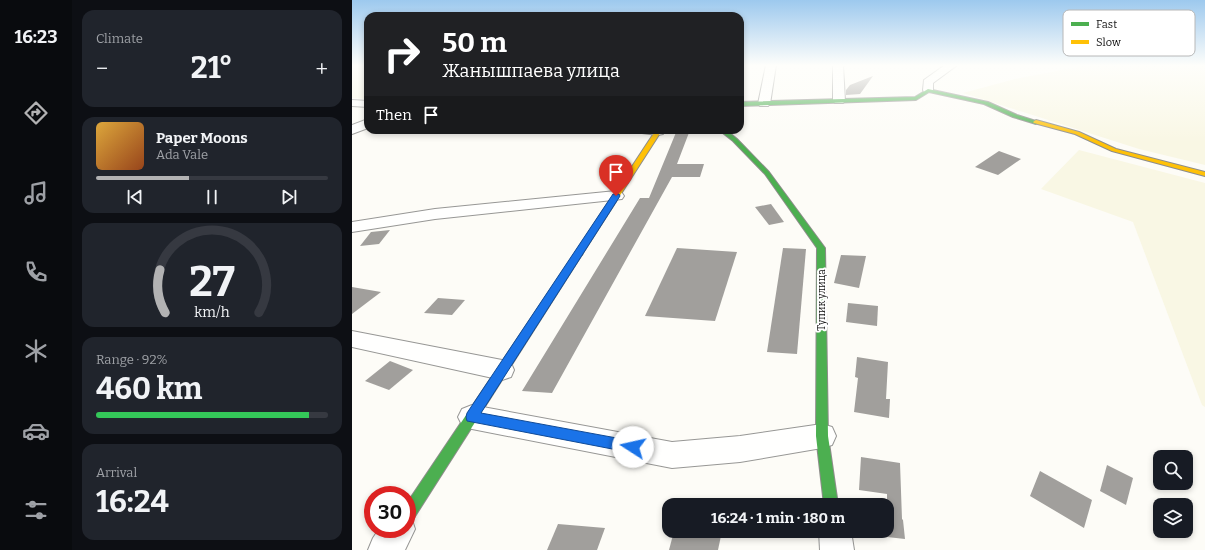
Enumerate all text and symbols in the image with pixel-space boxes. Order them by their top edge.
legend [1063,10,1195,56]
text: Fast [1096,18,1117,31]
text: 16:23 [14,26,58,48]
text: 50 m [442,26,507,59]
icon: right [376,28,428,80]
text: Climate [96,31,143,46]
text: Slow [1096,36,1121,49]
text: 21° [191,50,233,86]
text: − [96,55,108,82]
text: + [315,55,328,82]
text: Жанышпаева улица [442,60,620,82]
icon: directions [22,99,50,127]
icon: arrive [420,104,442,126]
text: Then [376,106,412,124]
text: Paper Moons [156,129,248,147]
text: Ada Vale [156,147,208,162]
pin [599,155,633,196]
icon: arrive [605,161,627,183]
icon: music [22,179,50,207]
icon: previous [124,186,146,208]
icon: pause [201,186,223,208]
icon: next [278,186,300,208]
text: 27 [189,257,235,307]
icon: phone [22,258,50,286]
street label: Тупик улица [816,269,828,331]
text: km/h [194,304,230,321]
icon: climate [22,337,50,365]
text: Range · 92% [96,352,168,367]
text: 460 km [96,371,203,407]
icon: car [22,417,50,445]
position arrow [612,426,654,468]
map controls [1153,450,1193,538]
button: search [1153,450,1193,490]
text: Arrival [96,465,137,480]
text: 16:24 [96,484,169,520]
speed limit sign: 30 [364,486,416,538]
icon: filters [22,496,50,524]
button: layers [1153,498,1193,538]
text: 16:24 · 1 min · 180 m [711,509,845,527]

